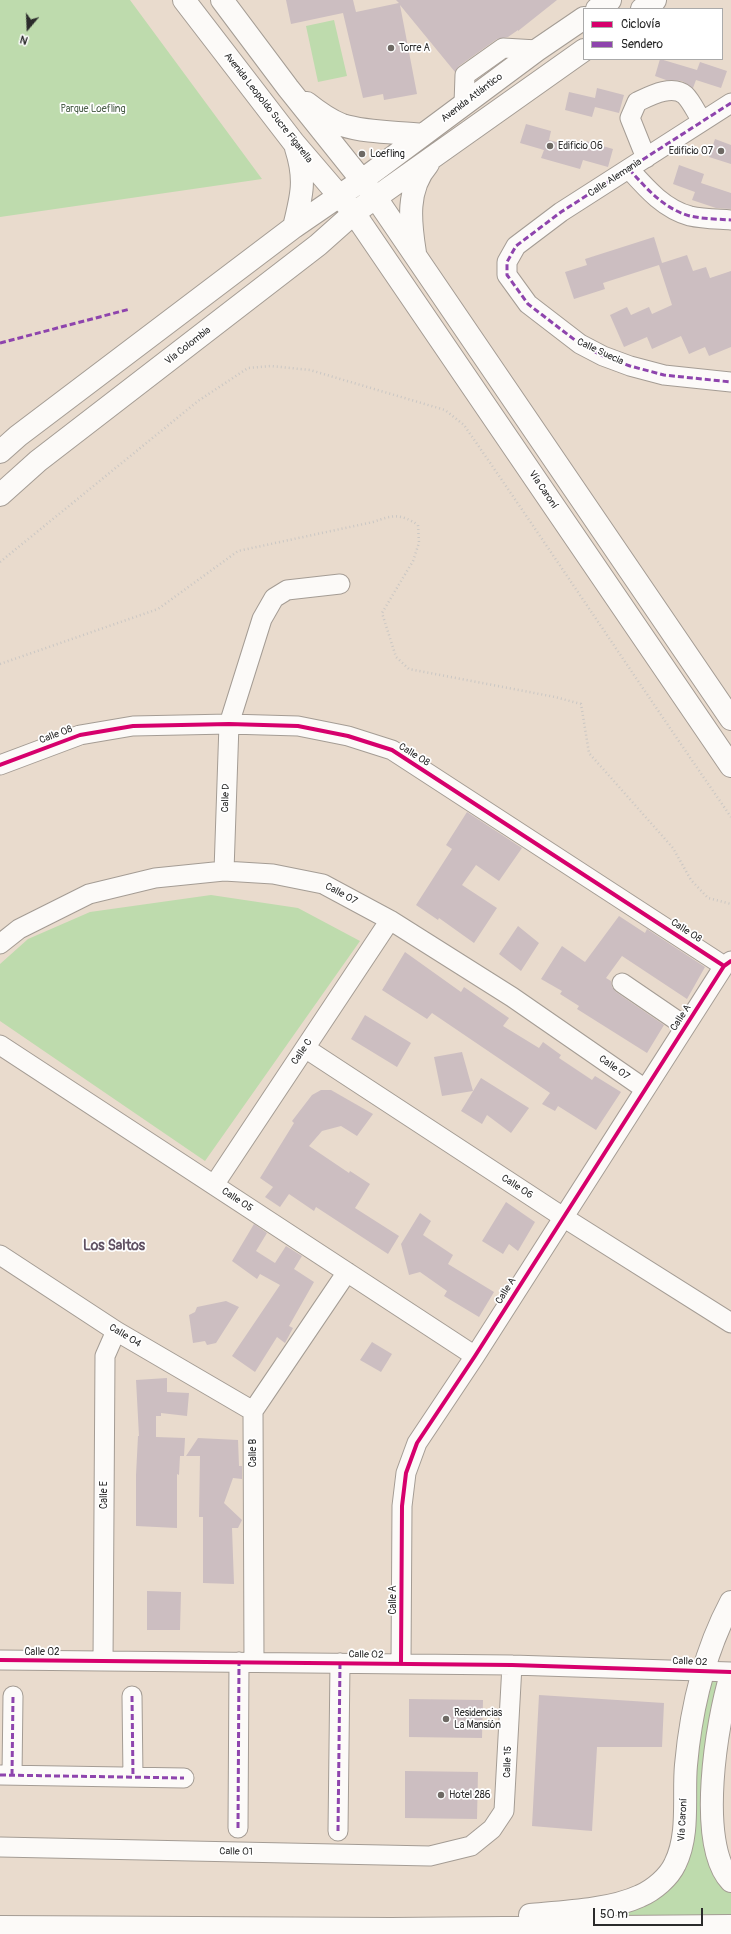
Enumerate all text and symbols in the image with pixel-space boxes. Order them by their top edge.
north arrow [8,8,48,48]
legend [583,8,723,60]
text: Ciclovía [621,17,660,32]
text: N [18,32,30,47]
text: Sendero [621,37,663,52]
place label: Torre A [399,42,430,54]
marker: Torre A [386,43,396,53]
street label: Avenida Leopoldo Sucre Figarella [221,50,315,166]
street label: Avenida Atlántico [439,71,505,125]
park label: Parque Loefling [61,103,125,115]
place label: Edificio 06 [558,140,603,152]
marker: Edificio 06 [545,141,555,151]
place label: Edificio 07 [669,145,713,157]
marker: Edificio 07 [716,146,726,156]
place label: Loefling [370,148,405,160]
marker: Loefling [357,149,367,159]
street label: Calle Alemania [586,156,644,200]
street label: Vía Colombia [163,324,213,368]
street label: Calle Suecia [575,336,625,368]
street label: Vía Caroní [526,469,560,511]
street label: Calle 08 [38,723,74,747]
street label: Calle 08 [396,741,432,769]
street label: Calle D [219,783,233,813]
street label: Calle 07 [323,881,359,907]
street label: Calle 08 [668,917,704,945]
street label: Calle A [668,1003,694,1033]
street label: Calle C [289,1037,315,1067]
street label: Calle 07 [596,1053,632,1083]
street label: Calle 06 [499,1172,535,1202]
street label: Calle 05 [219,1185,255,1215]
district label: Los Saltos [83,1238,145,1254]
street label: Calle A [493,1275,519,1307]
street label: Calle 04 [107,1322,143,1350]
street label: Calle B [247,1439,259,1467]
street label: Calle E [98,1481,110,1509]
street label: Calle A [387,1585,399,1615]
street label: Calle 02 [24,1646,60,1658]
street label: Calle 02 [348,1649,384,1661]
street label: Calle 02 [672,1655,708,1669]
place label: Residencias La Mansión [454,1707,502,1730]
marker: Residencias La Mansión [441,1714,451,1724]
street label: Calle 15 [501,1746,515,1778]
place label: Hotel 286 [449,1789,491,1801]
marker: Hotel 286 [436,1790,446,1800]
street label: Vía Caroní [676,1798,690,1842]
street label: Calle 01 [219,1846,253,1858]
scale bar [595,1900,705,1926]
text: 50 m [600,1907,628,1922]

